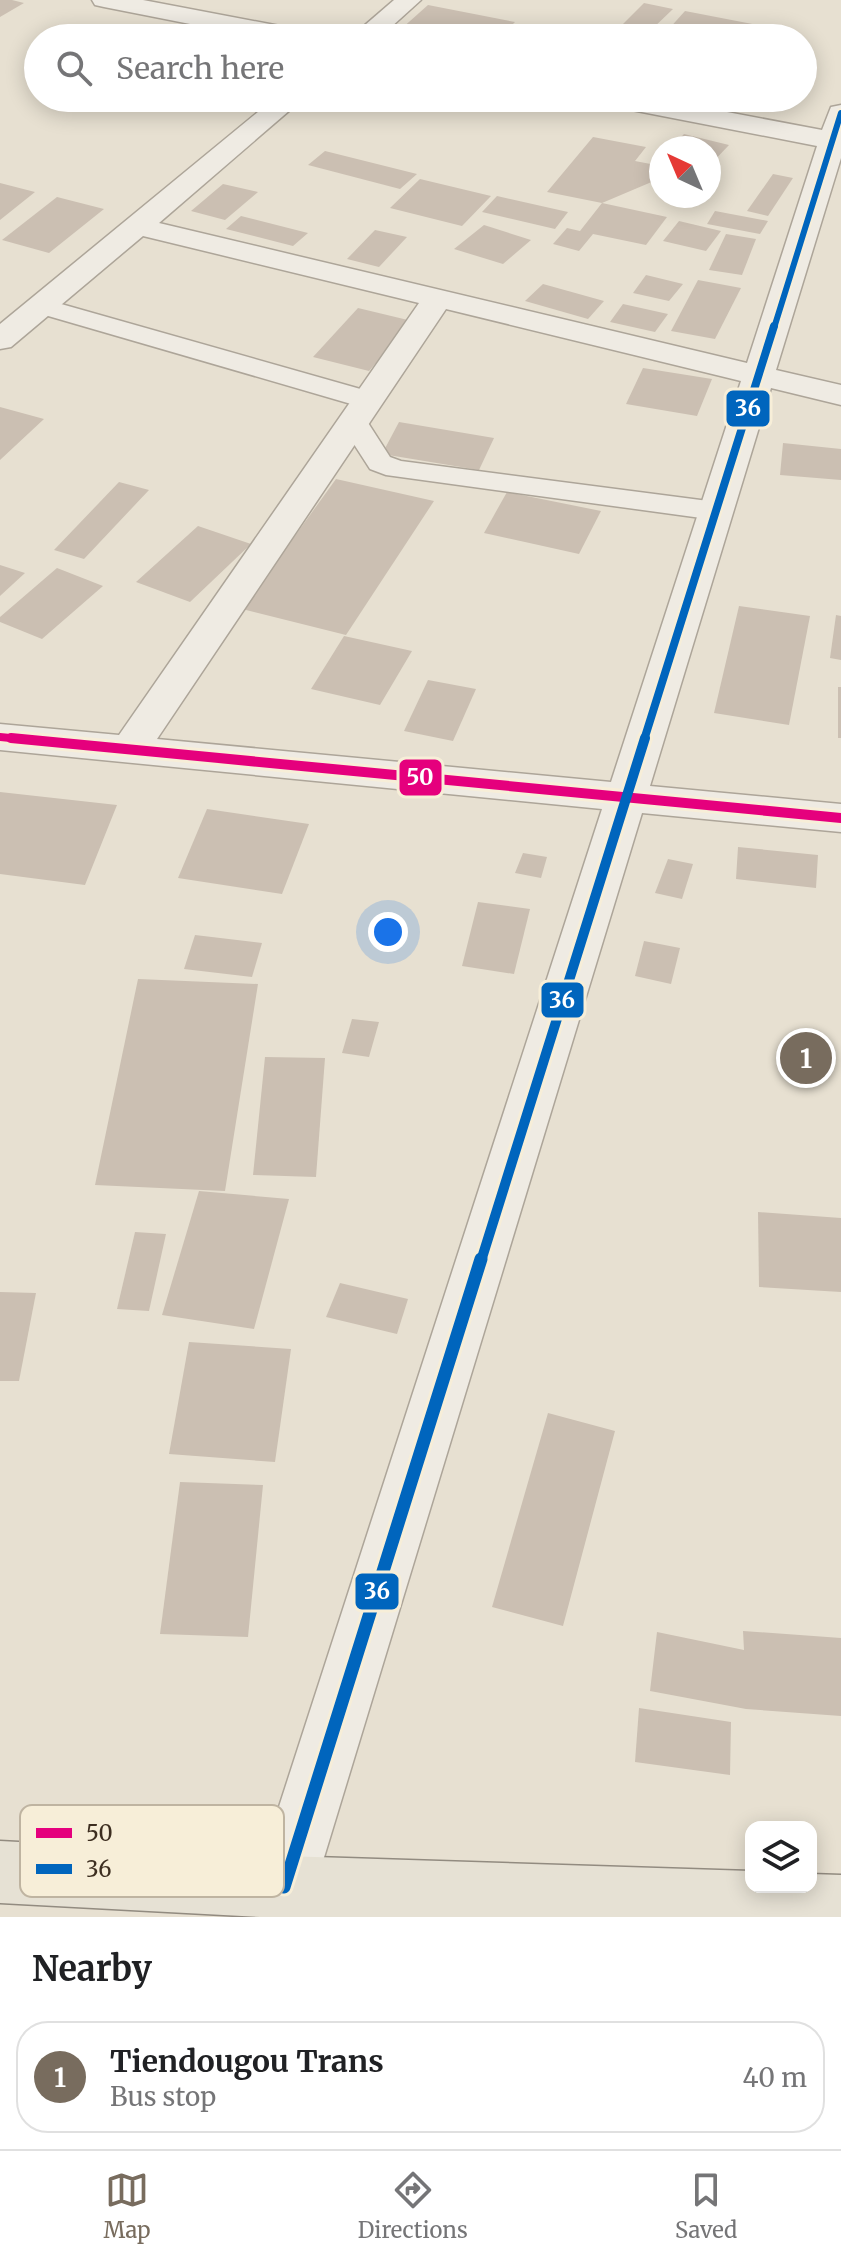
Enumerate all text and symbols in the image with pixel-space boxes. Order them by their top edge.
search box [24,24,817,112]
icon: search [52,46,96,90]
text: Search here [116,49,284,87]
north arrow [649,136,721,208]
line badge: 36 [725,389,771,428]
text: 36 [735,394,761,422]
line badge: 50 [398,758,443,797]
text: 50 [406,763,434,791]
your location [368,912,408,952]
line badge: 36 [540,981,585,1019]
text: 36 [549,986,575,1014]
pin: 1 [780,1028,832,1088]
line badge: 36 [354,1572,400,1611]
text: 36 [364,1577,390,1605]
legend [20,1805,284,1897]
text: 50 [86,1819,113,1847]
map controls [745,1821,817,1893]
button: layers [745,1821,817,1893]
text: 36 [86,1855,112,1883]
text: Nearby [32,1948,152,1990]
text: Tiendougou Trans [110,2042,384,2080]
text: 1 [54,2061,66,2094]
text: 40 m [743,2061,807,2094]
text: Bus stop [110,2080,216,2113]
tab: Map [104,2168,151,2244]
tab: Directions [358,2168,468,2244]
tab: Saved [675,2168,737,2244]

